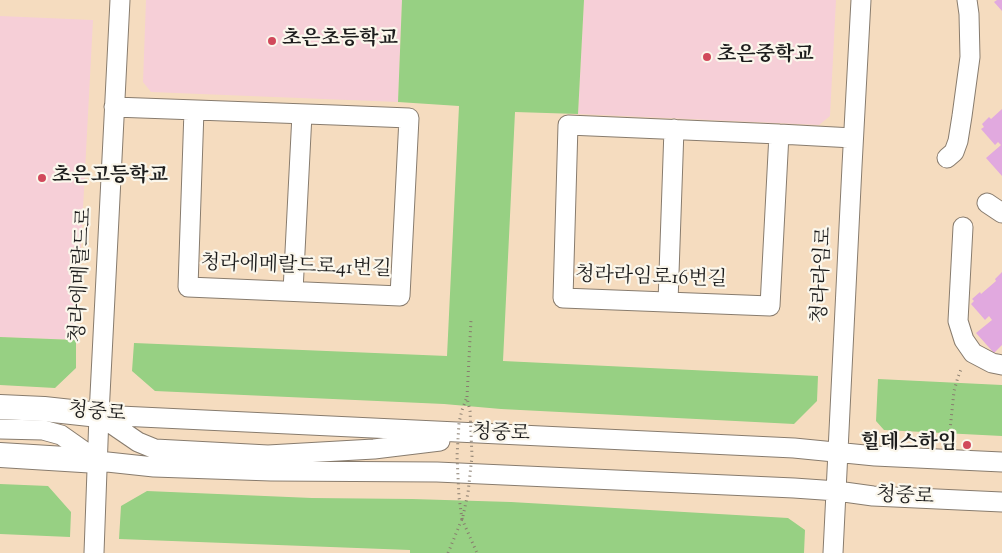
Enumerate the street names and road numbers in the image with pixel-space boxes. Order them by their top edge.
street label: 청라에메랄드로 [67,207,99,343]
street label: 청라라임로 [809,226,839,324]
street label: 청라에메랄드로41번길 [200,253,392,283]
street label: 청라라임로16번길 [575,264,727,294]
street label: 청중로 [67,400,127,428]
street label: 청중로 [472,422,530,448]
street label: 청중로 [875,484,935,512]

